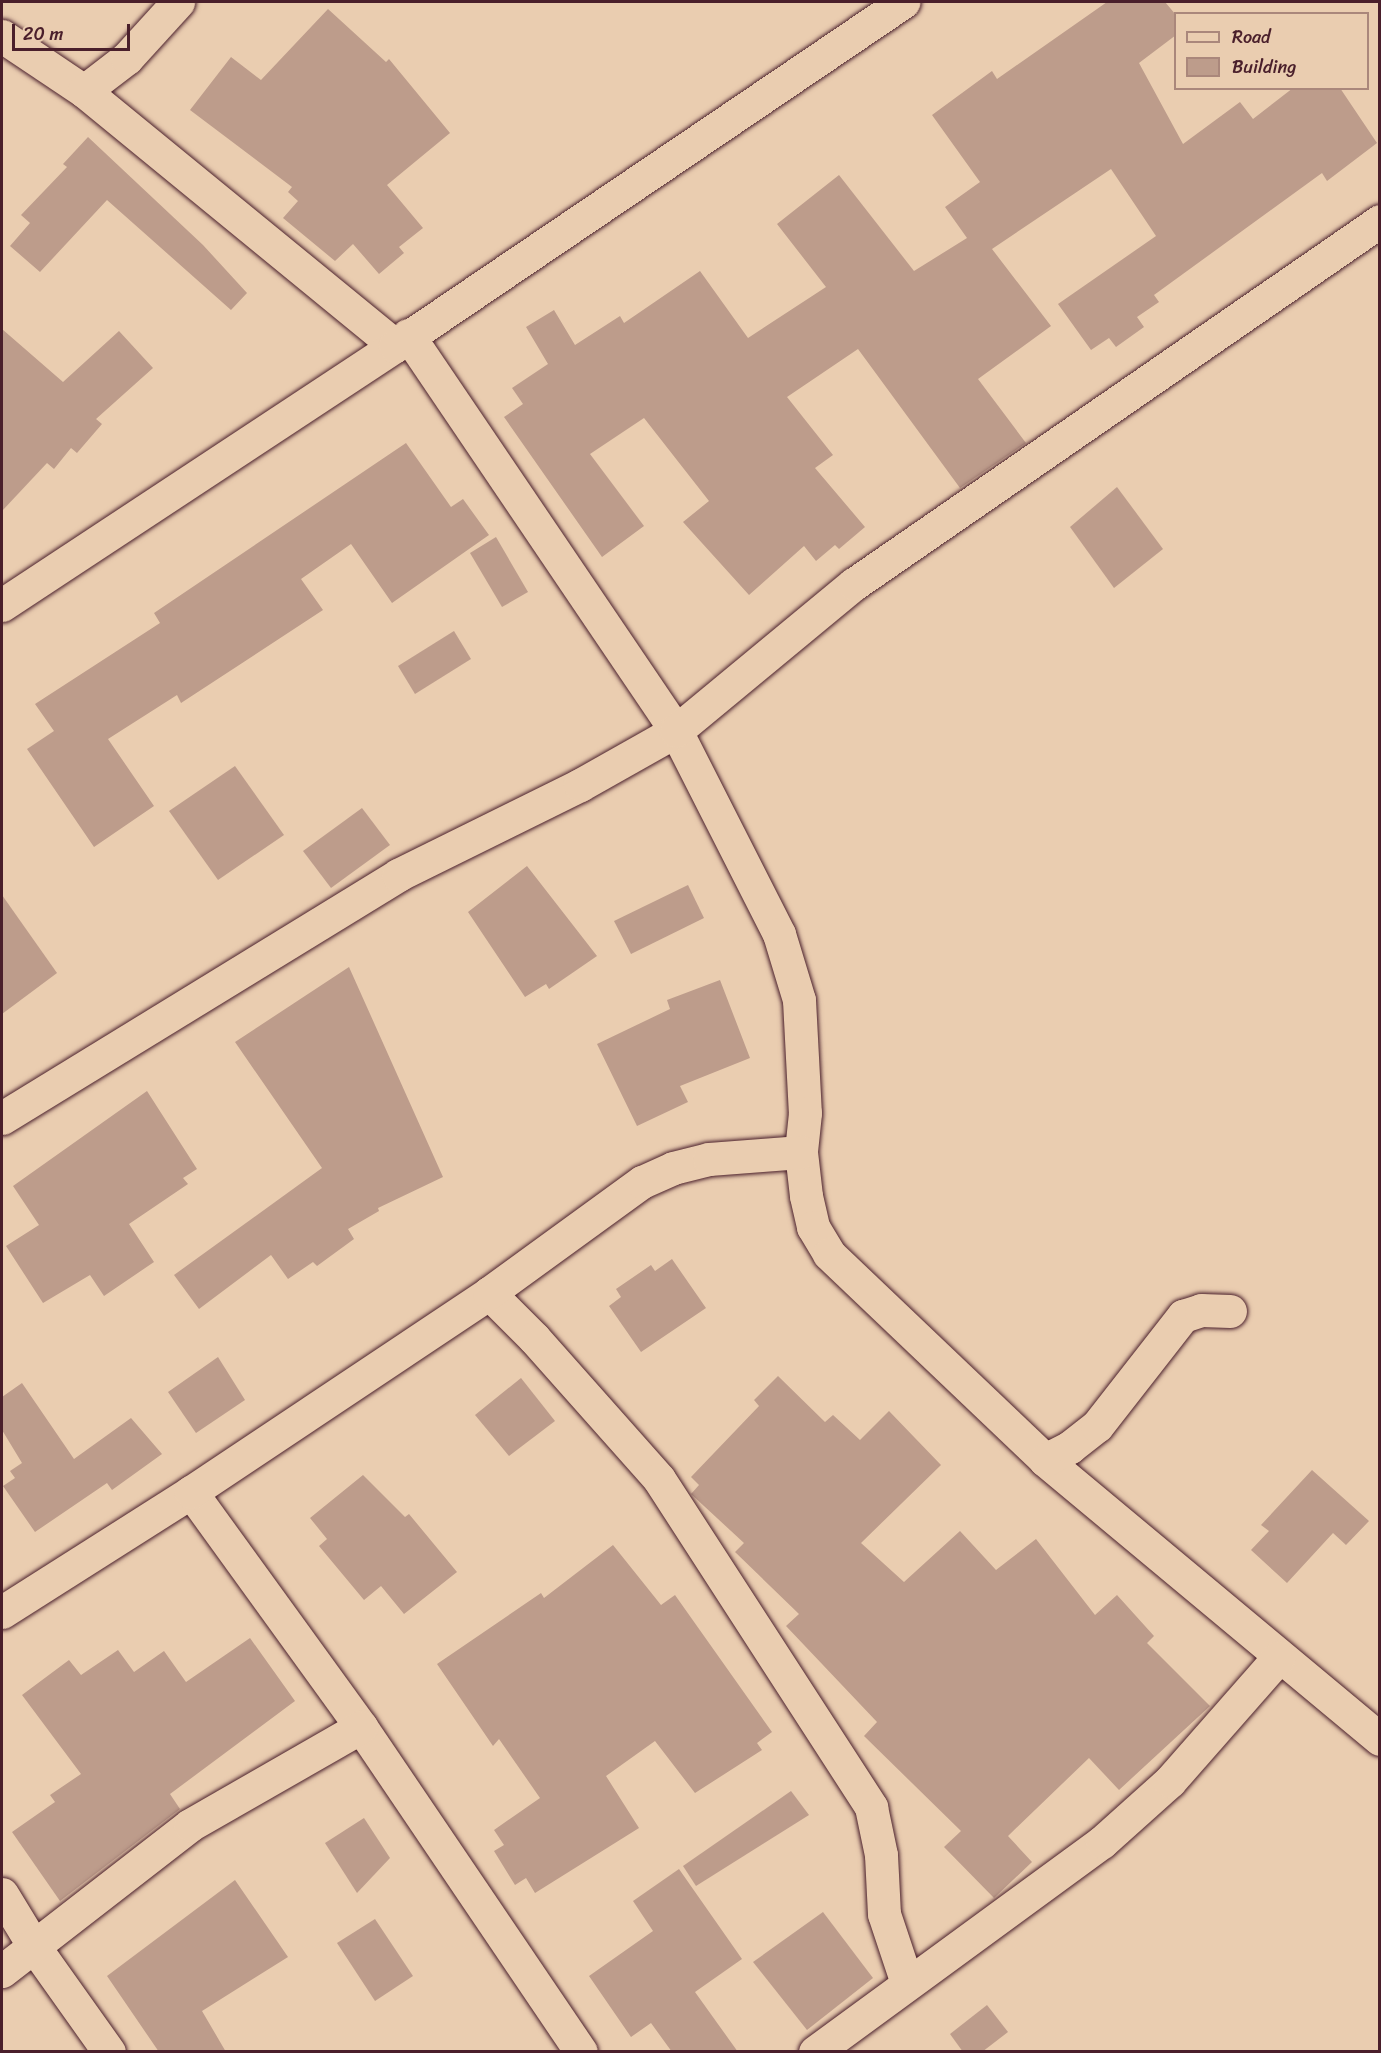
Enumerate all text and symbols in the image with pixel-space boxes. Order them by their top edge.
scale bar [15,12,134,50]
legend [1174,12,1369,90]
text: 20 m [23,18,63,50]
text: Road [1232,21,1271,53]
text: Building [1232,51,1296,83]

